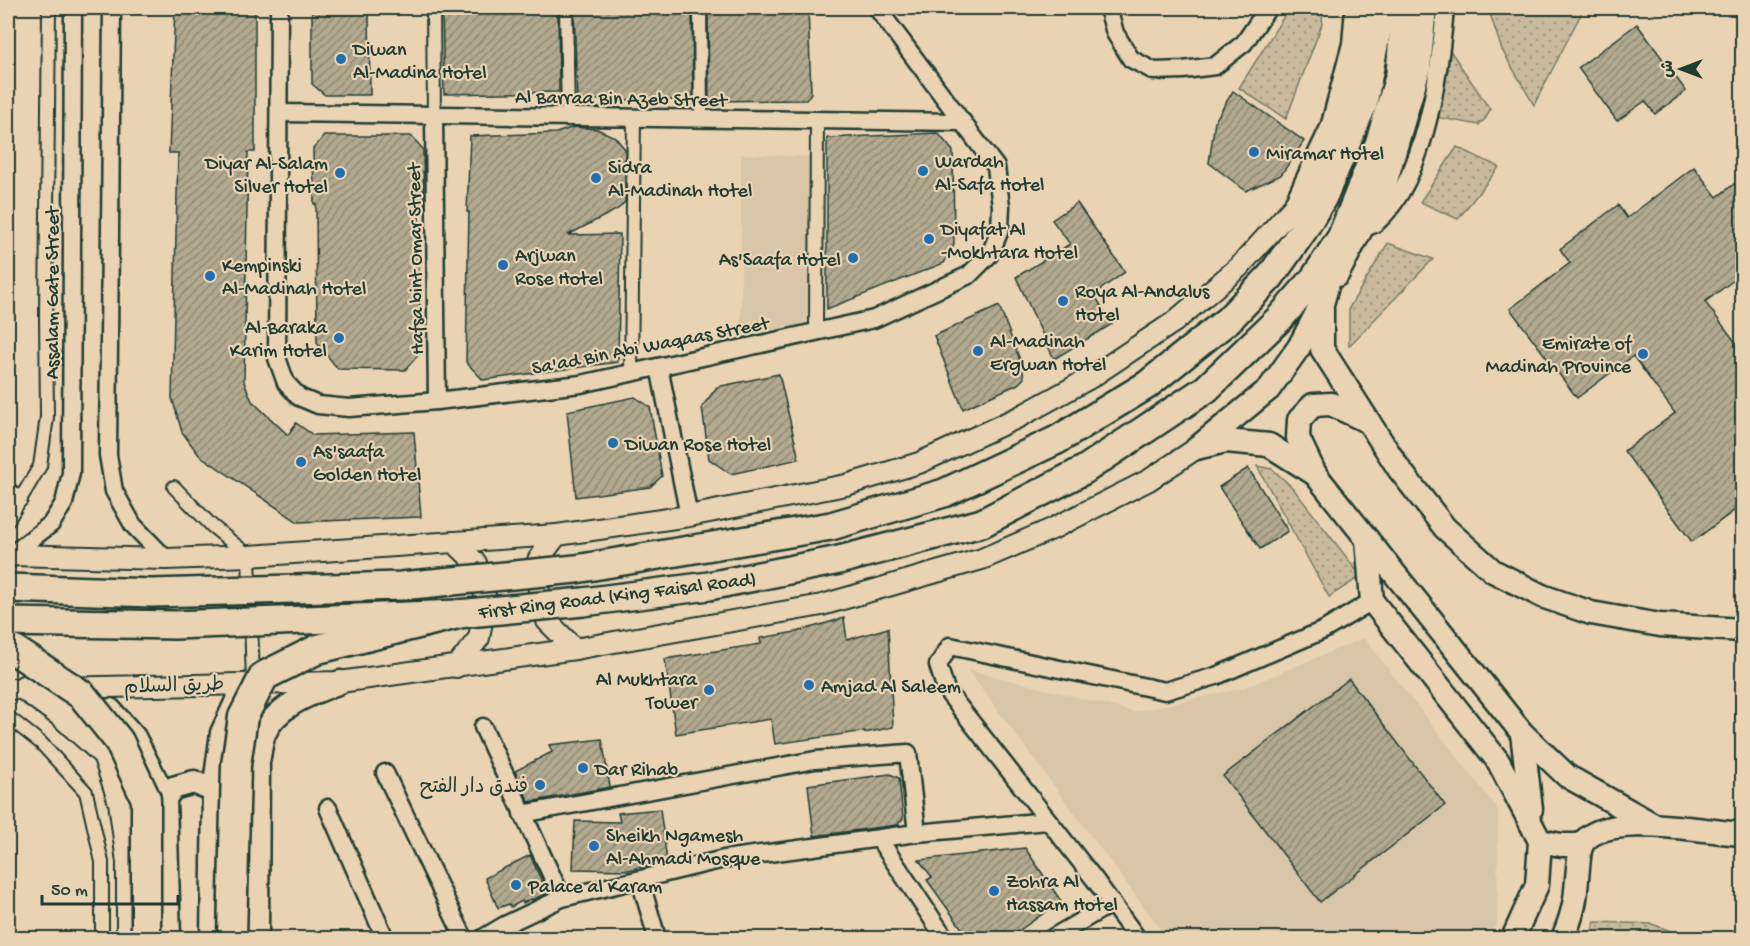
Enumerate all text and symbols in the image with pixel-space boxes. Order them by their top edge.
north arrow [1651,39,1711,99]
place label: Diwan Al-Madina Hotel [351,40,487,86]
marker: Diwan Al-Madina Hotel [334,52,348,66]
text: ش [1660,60,1679,78]
street label: Al Barraa Bin Azeb Street [515,87,729,114]
place label: Miramar Hotel [1266,144,1384,167]
marker: Miramar Hotel [1247,145,1261,159]
place label: Wardah Al-Safa Hotel [935,152,1045,198]
place label: Diyar Al-Salam Silver Hotel [203,154,328,200]
place label: Sidra Al-Madinah Hotel [608,158,752,204]
street label: Hafsa bint Omar Street [404,161,431,355]
marker: Wardah Al-Safa Hotel [916,164,930,178]
marker: Diyar Al-Salam Silver Hotel [333,166,347,180]
marker: Sidra Al-Madinah Hotel [589,171,603,185]
street label: Assalam Gate Street [43,205,66,379]
place label: Diyafat Al -Mokhtara Hotel [939,220,1078,266]
marker: Diyafat Al -Mokhtara Hotel [922,232,936,246]
place label: Arjwan Rose Hotel [515,246,603,292]
place label: As'Saafa Hotel [719,250,841,273]
marker: As'Saafa Hotel [846,251,860,265]
place label: Kempinski Al-Madinah Hotel [222,256,366,302]
marker: Arjwan Rose Hotel [496,258,510,272]
marker: Kempinski Al-Madinah Hotel [203,269,217,283]
place label: Roya Al-Andalus Hotel [1075,282,1210,328]
marker: Roya Al-Andalus Hotel [1056,294,1070,308]
street label: Sa'ad Bin Abi Waqaas Street [530,313,773,382]
place label: Al-Baraka Karim Hotel [230,318,328,364]
marker: Al-Baraka Karim Hotel [332,331,346,345]
place label: Al-Madinah Ergwan Hotel [990,332,1106,378]
place label: Emirate of Madinah Province [1486,334,1633,380]
marker: Al-Madinah Ergwan Hotel [971,344,985,358]
marker: Emirate of Madinah Province [1636,347,1650,361]
place label: Diwan Rose Hotel [623,435,771,458]
marker: Diwan Rose Hotel [606,436,620,450]
place label: As'saafa Golden Hotel [313,442,421,488]
marker: As'saafa Golden Hotel [294,455,308,469]
street label: First Ring Road (King Faisal Road) [476,569,758,626]
place label: Al Mukhtara Tower [596,670,699,716]
street label: طريق السلام [124,673,225,701]
place label: Amjad Al Saleem [821,677,961,700]
marker: Amjad Al Saleem [802,678,816,692]
marker: Al Mukhtara Tower [702,683,716,697]
place label: Dar Rihab [593,760,679,783]
marker: Dar Rihab [576,761,590,775]
place label: فندق دار الفتح [420,776,528,800]
marker: فندق دار الفتح [533,778,547,792]
place label: Sheikh Ngamesh Al-Ahmadi Mosque [606,826,761,872]
marker: Sheikh Ngamesh Al-Ahmadi Mosque [587,839,601,853]
scale bar [42,868,178,906]
place label: Zohra Al Hassam Hotel [1006,872,1118,918]
place label: Palace al Karam [527,877,662,900]
marker: Palace al Karam [509,878,523,892]
text: 50 m [51,881,88,902]
marker: Zohra Al Hassam Hotel [987,884,1001,898]

